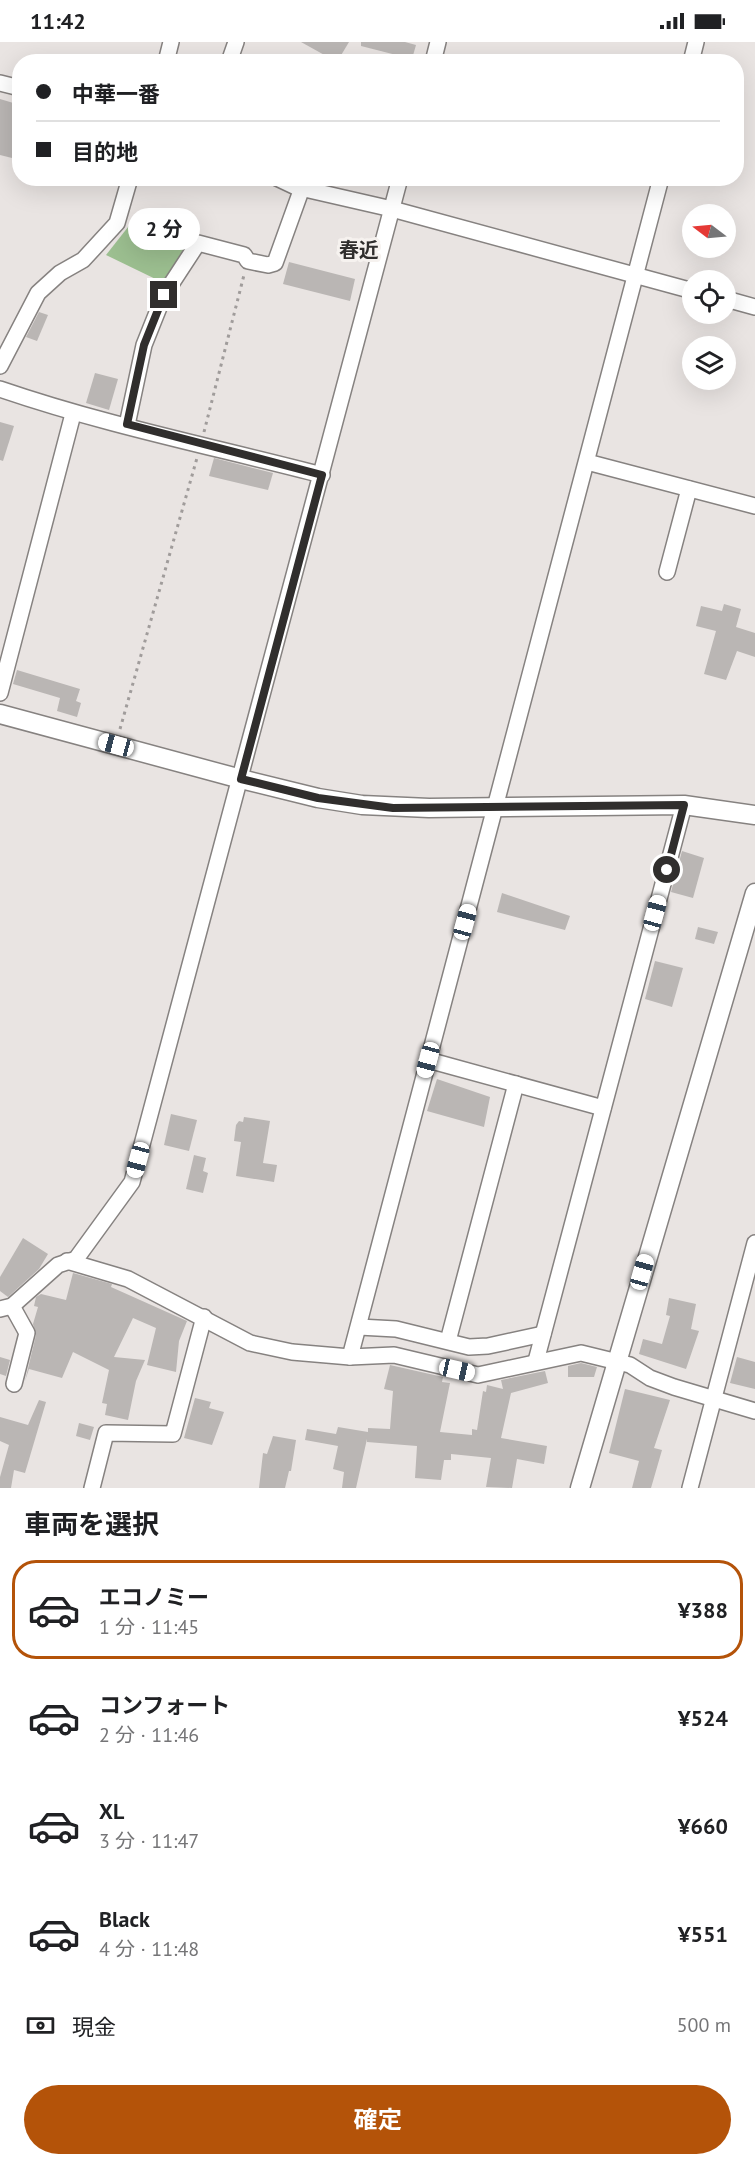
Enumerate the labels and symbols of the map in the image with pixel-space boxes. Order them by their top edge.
north arrow [682,204,736,258]
callout: 2 分 [128,208,200,250]
district label: 春近 [339,237,379,263]
route end [150,281,177,308]
car [96,732,136,758]
route start [653,856,680,883]
car [642,893,668,933]
car [452,902,478,942]
car [415,1040,441,1080]
car [125,1140,151,1180]
car [628,1252,656,1292]
car [437,1357,477,1383]

